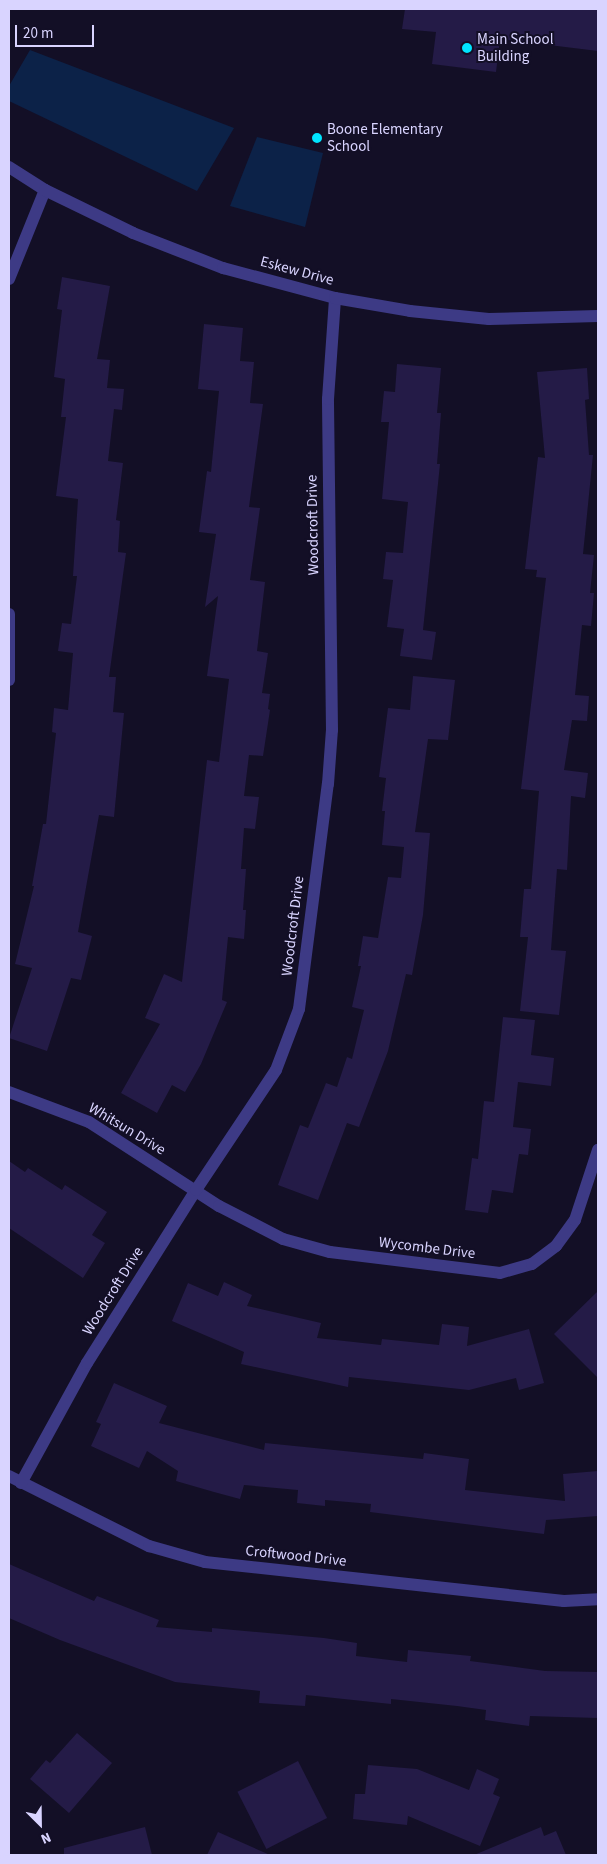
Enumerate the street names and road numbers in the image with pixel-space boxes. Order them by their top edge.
street label: Eskew Drive [258,253,336,289]
street label: Woodcroft Drive [303,474,323,576]
street label: Woodcroft Drive [278,875,308,977]
street label: Whitsun Drive [85,1099,169,1159]
street label: Wycombe Drive [378,1233,476,1263]
street label: Woodcroft Drive [79,1243,147,1339]
street label: Croftwood Drive [245,1542,347,1570]

